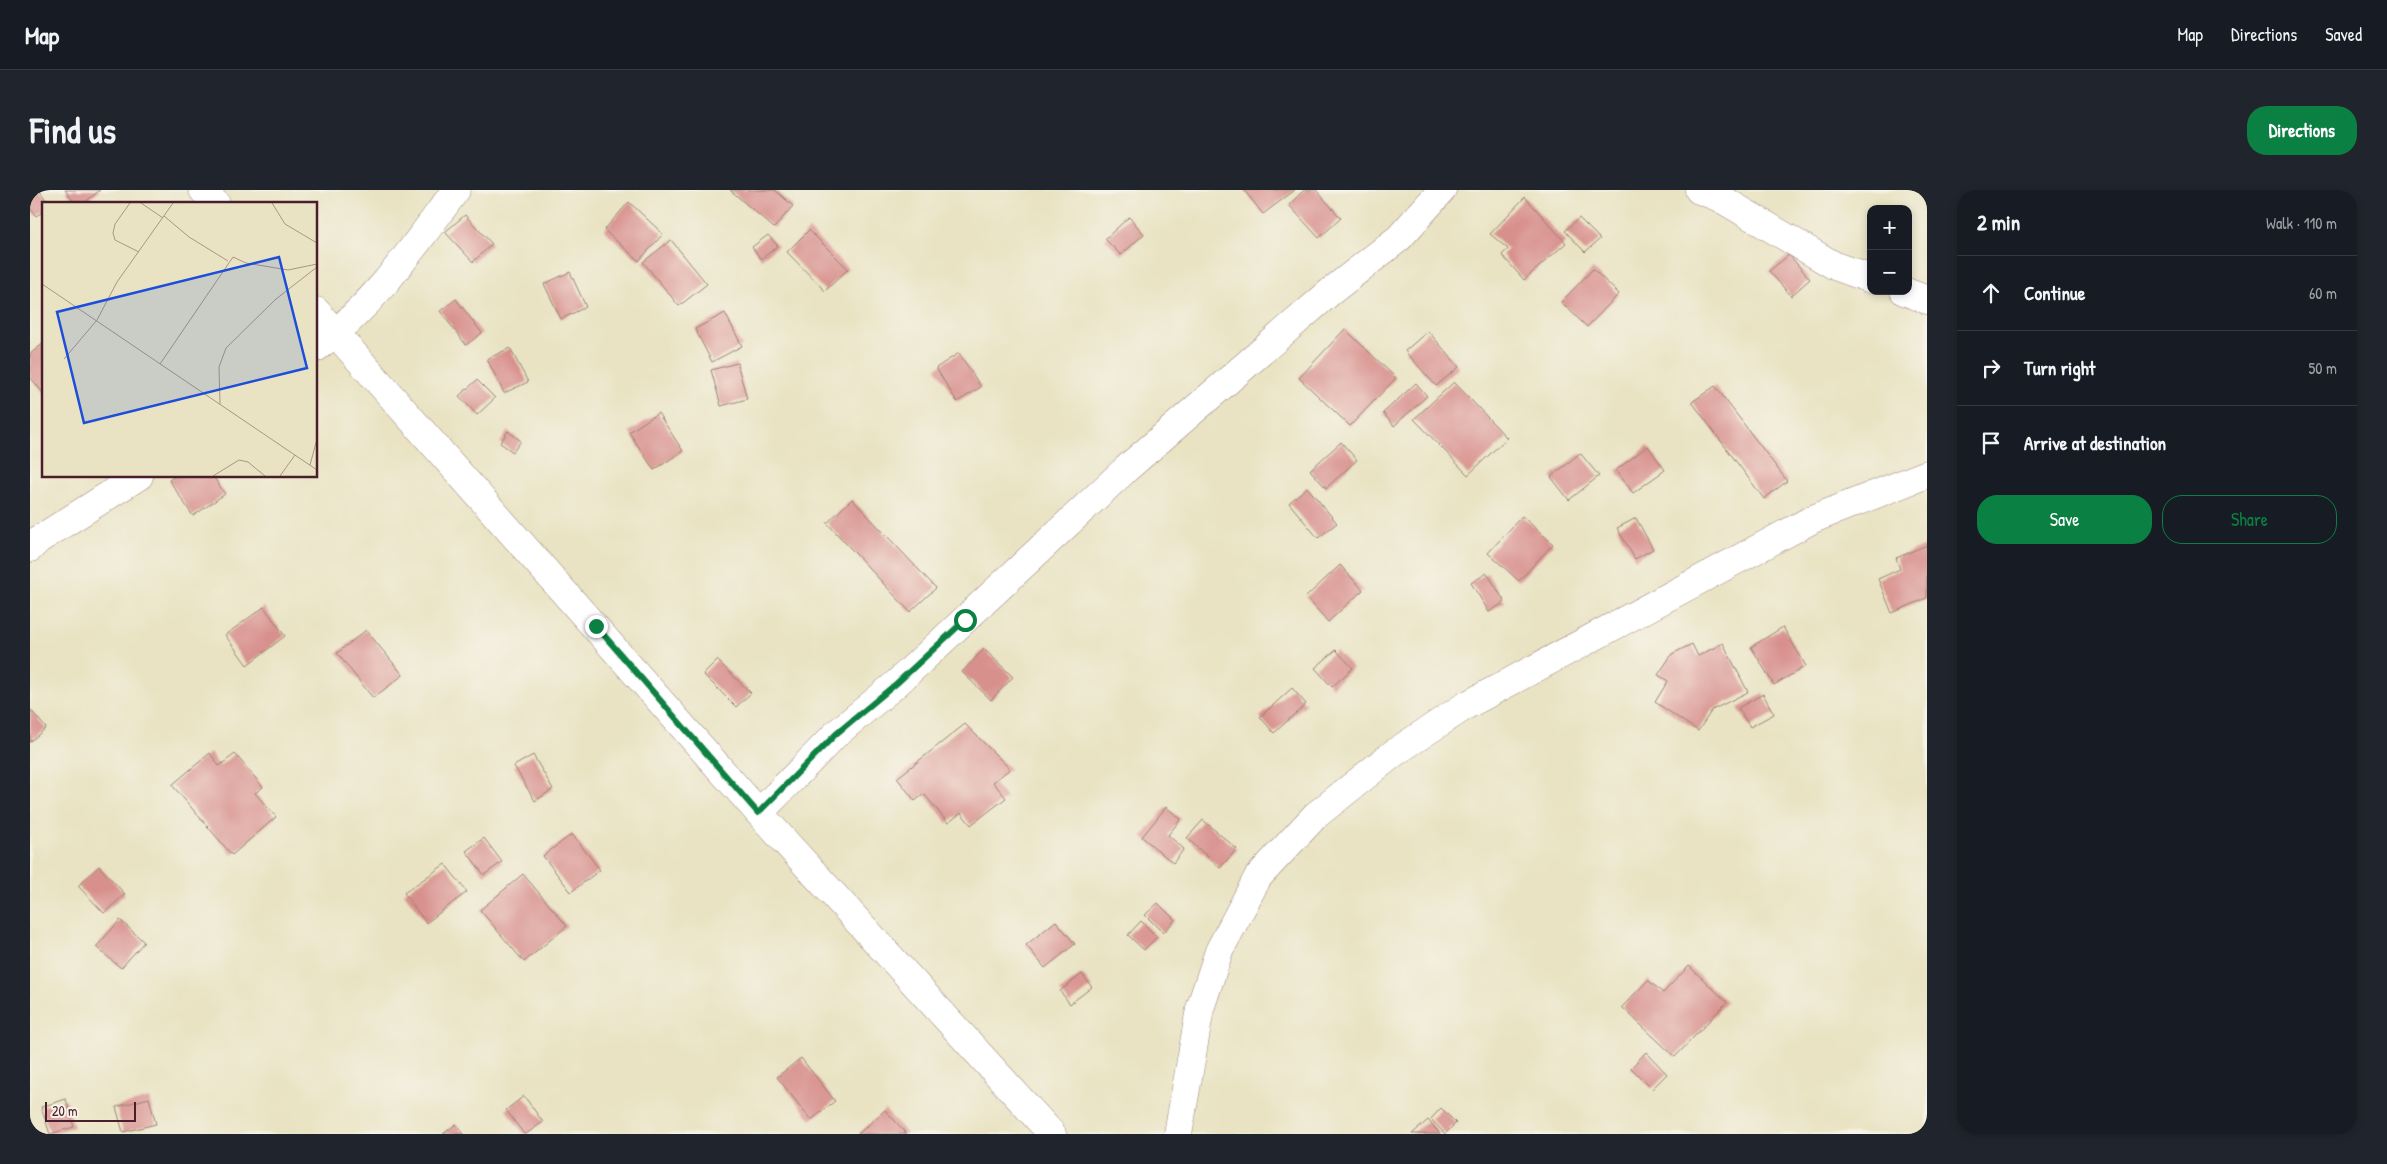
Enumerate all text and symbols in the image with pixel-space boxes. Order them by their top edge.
text: Map [25,19,59,51]
text: Map [2178,22,2203,47]
text: Directions [2231,22,2297,47]
text: Saved [2325,22,2362,47]
button: Directions [2247,106,2357,155]
text: Find us [30,107,116,154]
inset map [42,202,318,478]
map controls [1867,205,1912,295]
button: + [1867,205,1912,250]
text: 2 min [1977,208,2020,237]
text: Walk · 110 m [2266,212,2337,234]
button: − [1867,250,1912,295]
icon: ahead [1977,279,2005,307]
text: Continue [2024,280,2085,306]
text: 60 m [2309,282,2337,304]
icon: right [1977,354,2005,382]
text: Turn right [2024,355,2095,381]
text: 50 m [2309,357,2337,379]
icon: arrive [1977,429,2005,457]
text: Arrive at destination [2024,430,2166,456]
button: Save [1977,495,2152,544]
button: Share [2162,495,2337,544]
route start [954,609,977,632]
route end [585,615,608,638]
scale bar [45,1099,136,1122]
text: 20 m [52,1101,78,1120]

